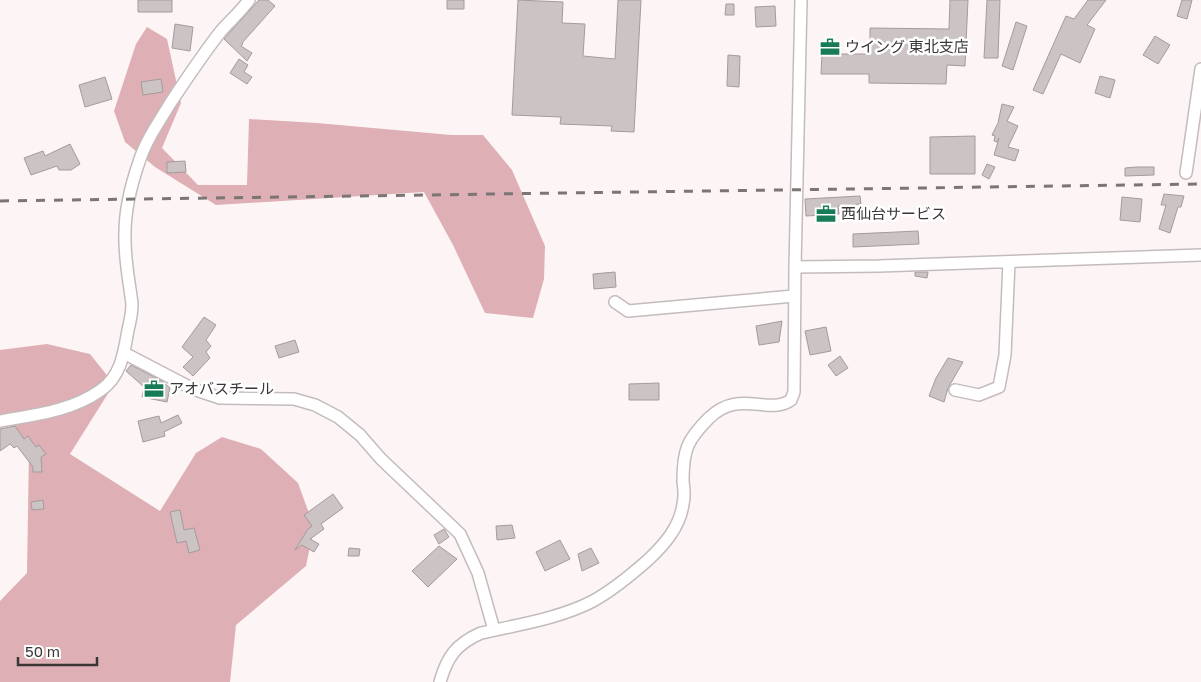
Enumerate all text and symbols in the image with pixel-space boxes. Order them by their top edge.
office icon: ウイング 東北支店 [819,36,841,58]
place label: ウイング 東北支店 [845,37,969,55]
office icon: 西仙台サービス [815,203,837,225]
place label: 西仙台サービス [841,204,946,222]
office icon: アオバスチール [143,378,165,400]
place label: アオバスチール [169,379,274,397]
scale bar [18,634,96,666]
text: 50 m [25,642,60,660]

